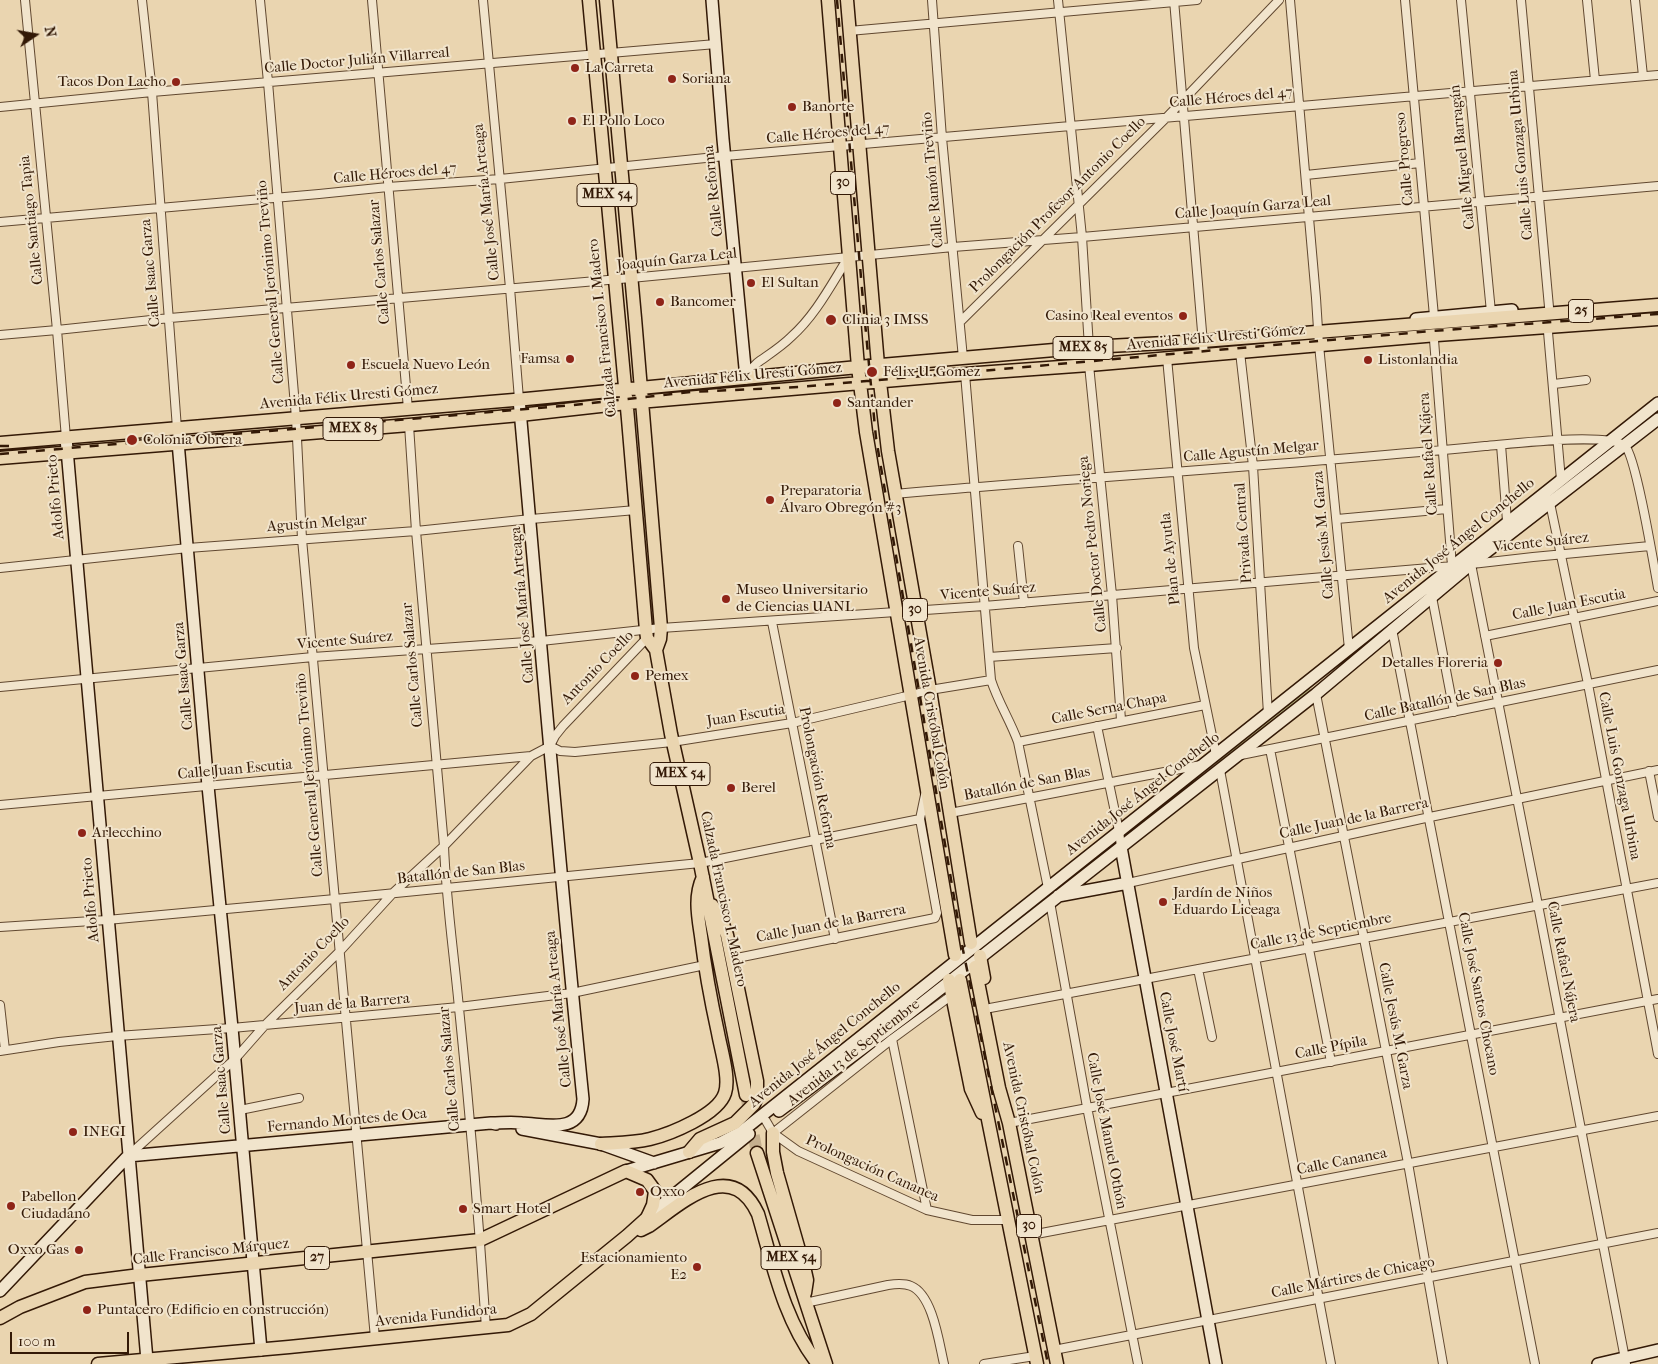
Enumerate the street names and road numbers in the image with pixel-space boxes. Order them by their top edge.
street label: Calle Doctor Julián Villarreal [264,44,450,78]
street label: Calle Luis Gonzaga Urbina [1505,69,1537,241]
street label: Calle Héroes del 47 [1169,84,1293,112]
street label: Calle Miguel Barragán [1446,84,1480,230]
street label: Calle Ramón Treviño [918,111,948,249]
street label: Calle Progreso [1392,112,1418,206]
street label: Prolongación Profesor Antonio Coello [966,113,1150,297]
street label: Calle Héroes del 47 [766,120,890,148]
street label: Calle José María Arteaga [470,123,504,281]
street label: Calle Reforma [700,144,728,238]
street label: Calle Santiago Tapia [16,154,48,286]
street label: Calle Héroes del 47 [333,160,457,188]
road number: 30 [830,172,856,194]
street label: Calle General Jerónimo Treviño [253,179,289,385]
road number: MEX 54 [577,184,637,206]
street label: Calle Joaquín Garza Leal [1174,192,1332,224]
street label: Calle Carlos Salazar [366,199,394,325]
street label: Calle Isaac Garza [137,218,165,328]
street label: Calzada Francisco I. Madero [585,238,621,418]
street label: Joaquín Garza Leal [616,245,738,275]
road number: 25 [1568,300,1594,322]
street label: Avenida Félix Uresti Gómez [1126,321,1306,355]
road number: MEX 85 [1053,336,1113,359]
street label: Avenida Félix Uresti Gómez [663,359,843,393]
street label: Avenida Félix Uresti Gómez [259,380,439,414]
street label: Calle Rafael Nájera [1416,392,1442,516]
road number: MEX 85 [323,418,383,440]
street label: Calle Agustín Melgar [1183,437,1319,467]
street label: Adolfo Prieto [43,454,69,540]
street label: Calle Doctor Pedro Noriega [1075,455,1111,633]
street label: Calle Jesús M. Garza [1309,470,1339,600]
street label: Avenida José Ángel Conchello [1380,474,1538,608]
street label: Privada Central [1231,482,1257,584]
street label: Agustín Melgar [266,512,368,536]
street label: Plan de Ayutla [1157,512,1185,606]
street label: Calle José María Arteaga [507,526,539,684]
street label: Vicente Suárez [1492,529,1590,557]
street label: Vicente Suárez [939,579,1037,605]
street label: Calle Juan Escutia [1511,585,1627,625]
road number: 30 [902,598,928,622]
street label: Calle Carlos Salazar [399,602,427,728]
street label: Calle Isaac Garza [170,621,198,731]
street label: Antonio Coello [558,627,638,709]
street label: Vicente Suárez [296,628,394,654]
street label: Avenida Cristóbal Colón [909,635,953,791]
street label: Calle General Jerónimo Treviño [292,672,328,878]
street label: Calle Batallón de San Blas [1363,674,1527,726]
street label: Calle Serna Chapa [1050,689,1168,729]
street label: Calle Luis Gonzaga Urbina [1594,690,1644,862]
street label: Juan Escutia [705,701,787,731]
street label: Prolongación Reforma [794,705,840,851]
street label: Avenida José Ángel Conchello [1063,728,1223,860]
street label: Calle Juan Escutia [177,756,293,784]
road number: MEX 54 [650,762,710,786]
street label: Batallón de San Blas [962,763,1092,805]
street label: Calle Juan de la Barrera [1278,794,1430,844]
street label: Calzada Francisco I. Madero [696,809,750,989]
street label: Adolfo Prieto [78,857,104,943]
street label: Batallón de San Blas [396,857,526,889]
street label: Calle Rafael Nájera [1542,900,1584,1024]
street label: Calle Juan de la Barrera [755,901,907,947]
street label: Calle 13 de Septiembre [1249,909,1393,955]
street label: Calle José Santos Chocano [1453,911,1503,1077]
street label: Antonio Coello [274,913,354,995]
street label: Calle José María Arteaga [542,930,576,1088]
street label: Calle Jesús M. Garza [1374,961,1416,1091]
street label: Avenida José Ángel Conchello [746,978,904,1112]
street label: Juan de la Barrera [293,990,411,1018]
street label: Calle José Martí [1154,990,1192,1094]
street label: Avenida 13 de Septiembre [784,996,924,1110]
street label: Calle Carlos Salazar [436,1006,464,1132]
street label: Calle Isaac Garza [208,1025,236,1135]
street label: Calle Pípila [1293,1032,1369,1064]
street label: Avenida Cristóbal Colón [998,1040,1048,1196]
street label: Calle José Manuel Othón [1082,1051,1130,1211]
street label: Fernando Montes de Oca [266,1105,428,1137]
street label: Prolongación Cananea [803,1131,941,1207]
street label: Calle Cananea [1295,1144,1389,1180]
road number: 30 [1016,1214,1042,1238]
street label: Calle Francisco Márquez [132,1235,290,1269]
road number: 27 [304,1246,330,1270]
road number: MEX 54 [761,1246,821,1270]
street label: Calle Mártires de Chicago [1270,1253,1436,1303]
street label: Avenida Fundidora [374,1301,498,1331]

